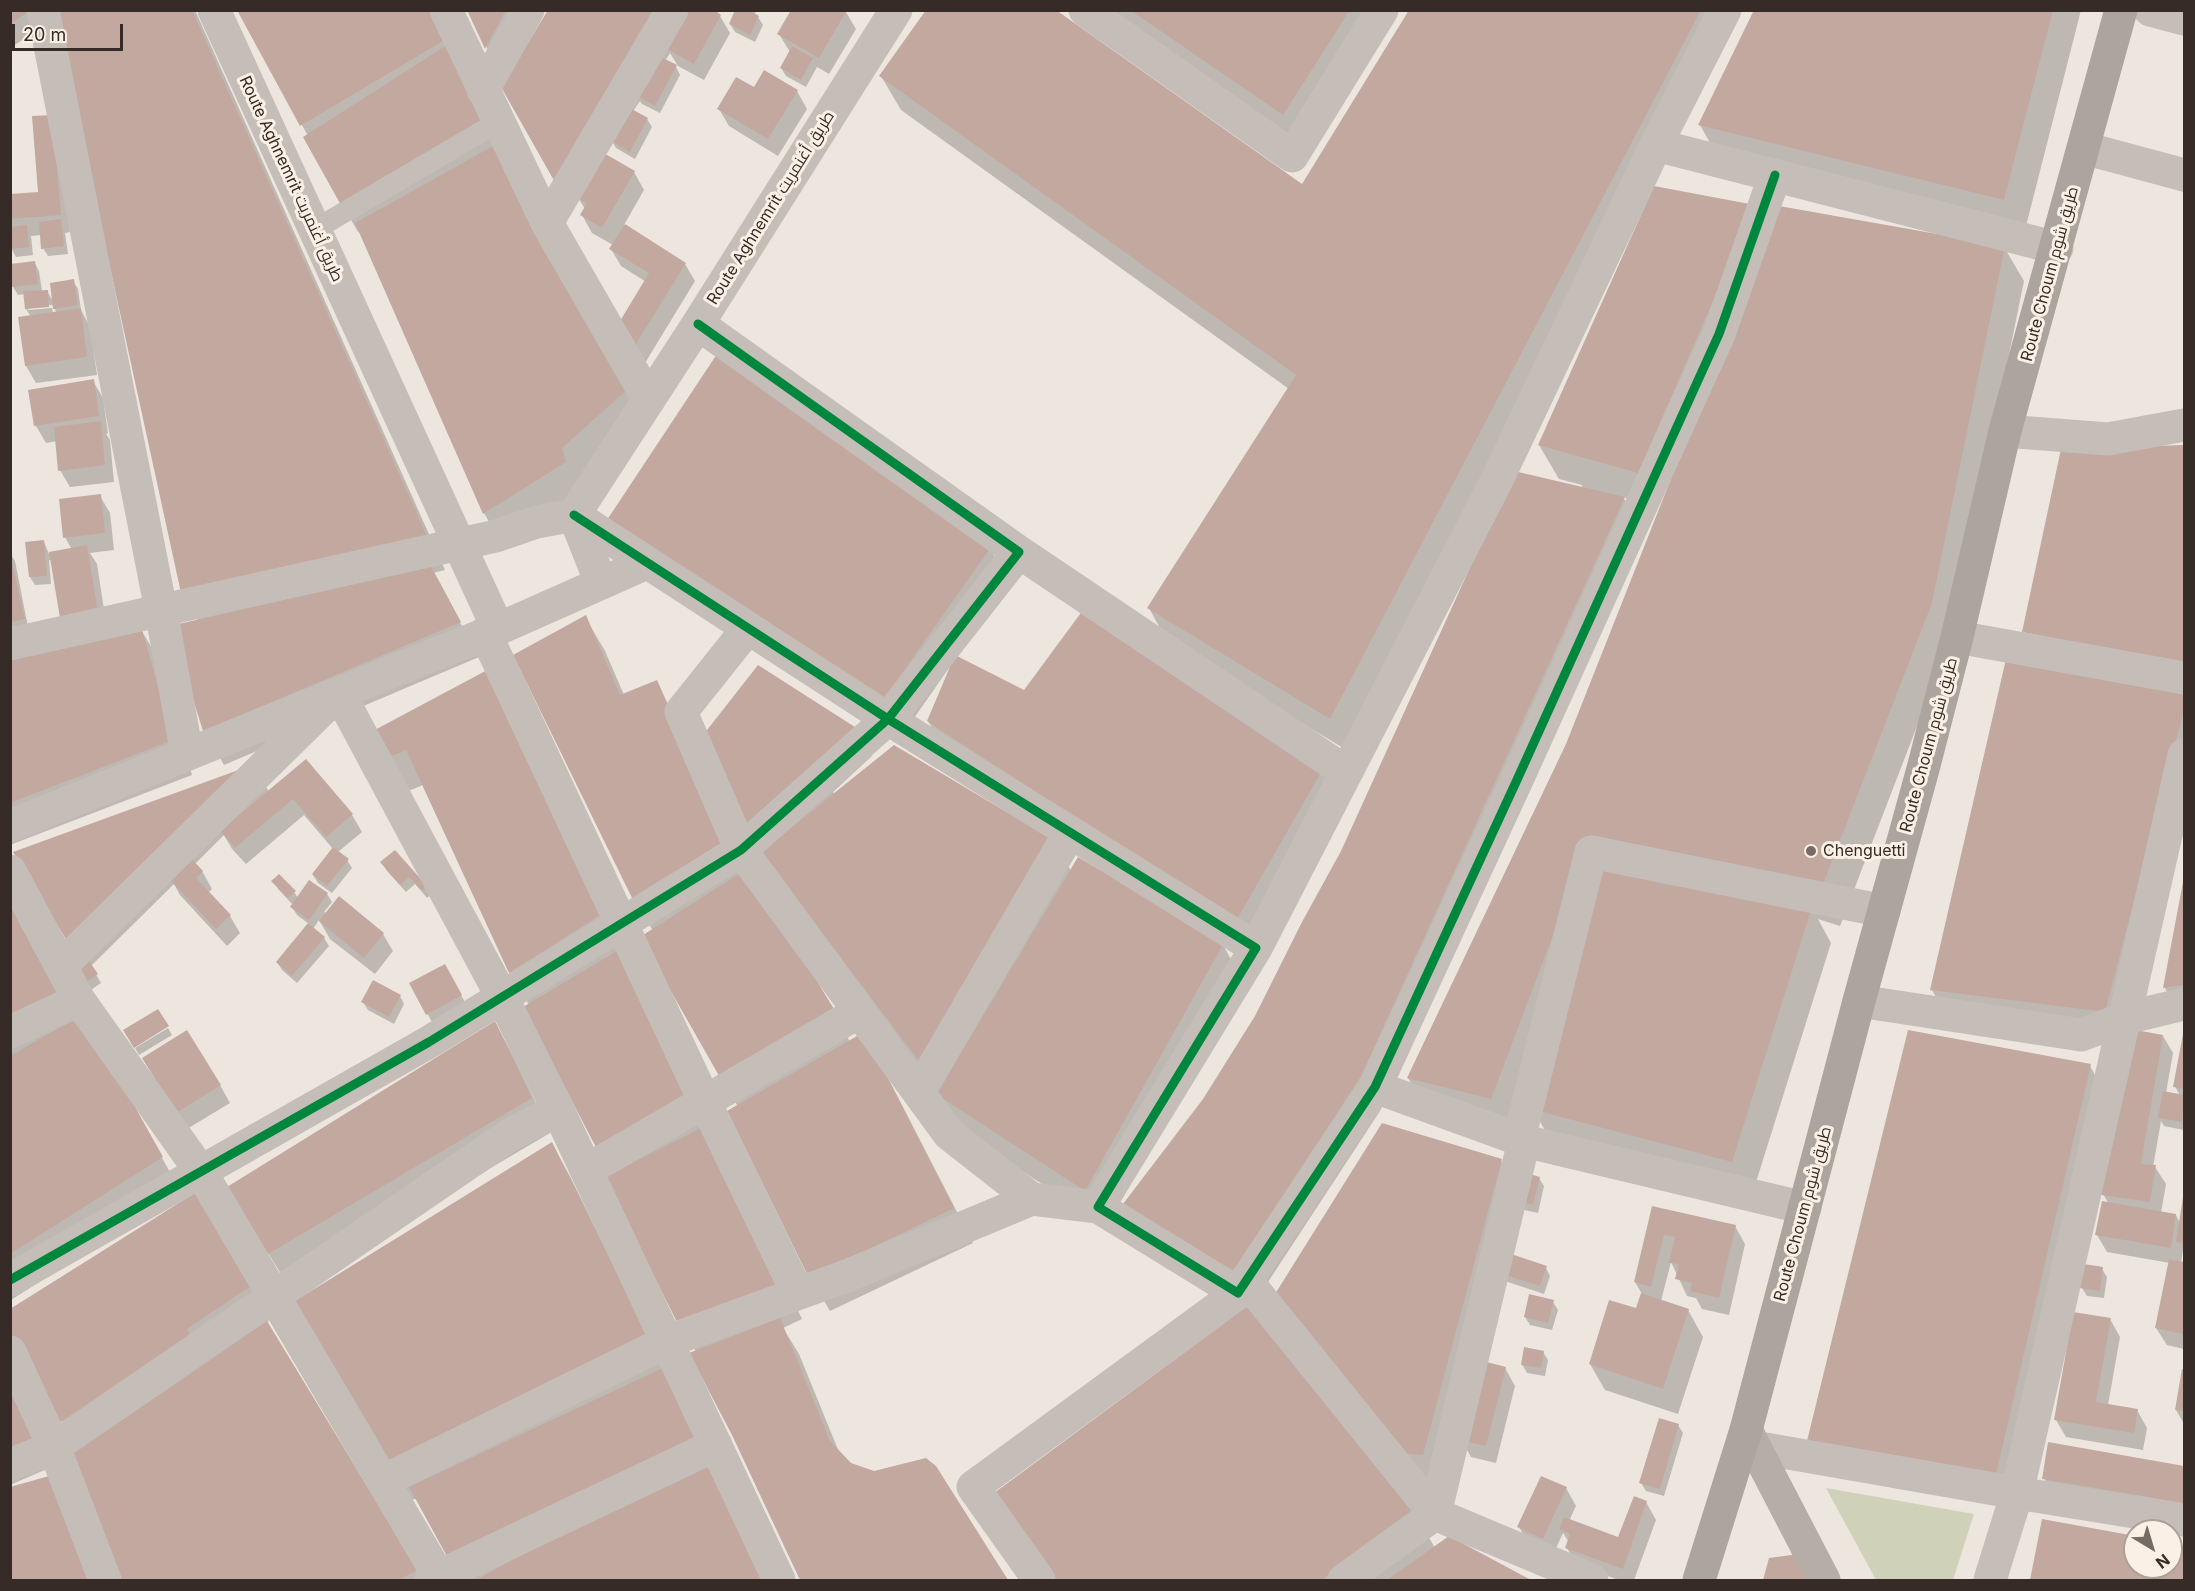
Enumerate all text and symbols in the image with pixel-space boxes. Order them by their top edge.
scale bar [15,12,126,50]
text: 20 m [23,24,66,45]
street label: Route Aghnemrit طريق أغنمريت [235,73,347,285]
street label: Route Aghnemrit طريق أغنمريت [703,108,839,308]
street label: Route Choum طريق شوم [2017,184,2083,364]
street label: Route Choum طريق شوم [1896,655,1962,835]
place label: Chenguetti [1823,841,1905,861]
marker: Chenguetti [1804,844,1818,858]
street label: Route Choum طريق شوم [1770,1124,1836,1304]
north arrow [2123,1519,2183,1579]
text: N [2152,1550,2174,1573]

